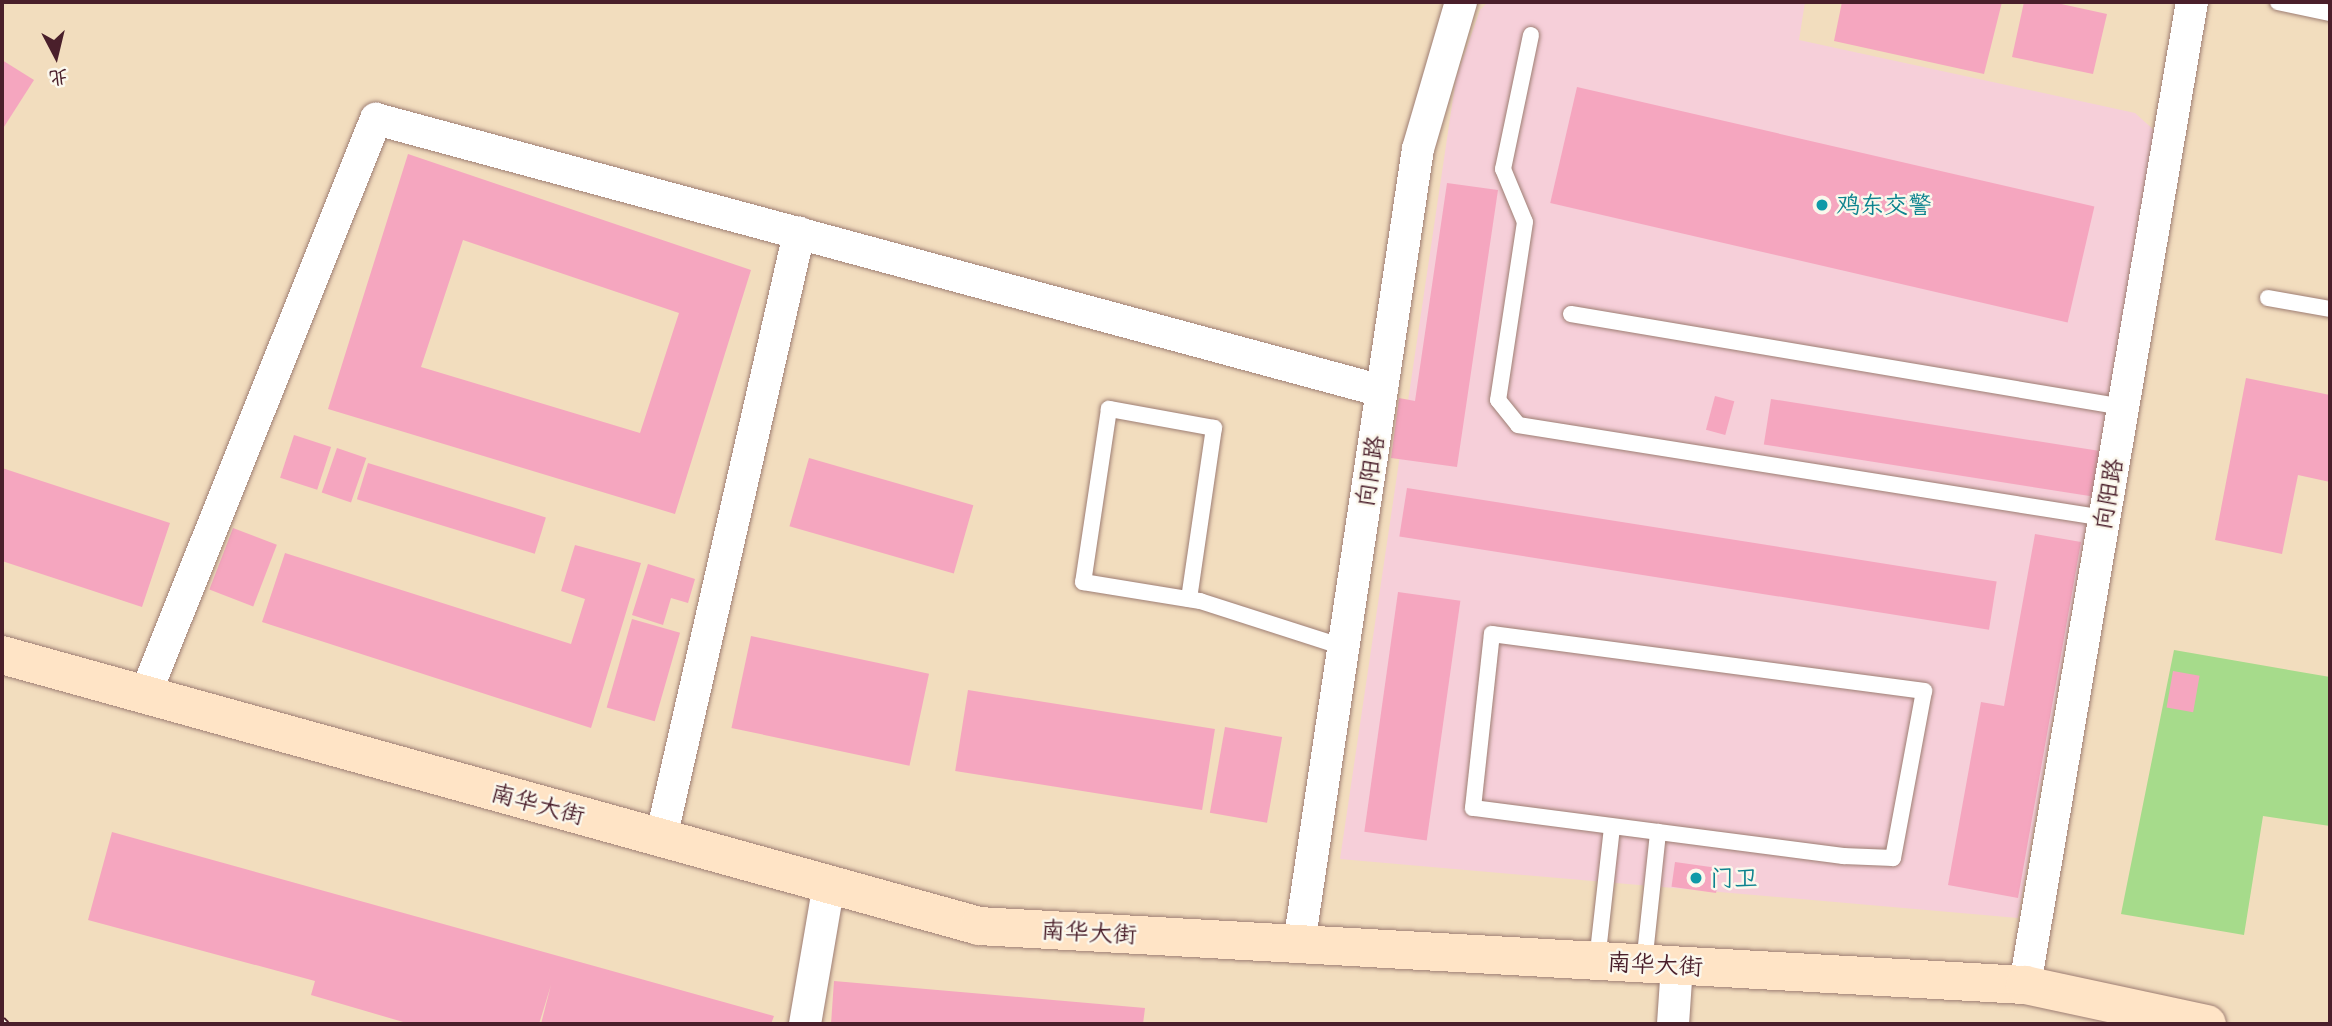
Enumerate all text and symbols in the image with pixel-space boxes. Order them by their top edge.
north arrow [21,21,91,91]
text: 北 [48,65,69,90]
place label: 鸡东交警 [1836,191,1932,219]
marker: 鸡东交警 [1814,197,1830,213]
street label: 向阳路 [1350,433,1390,509]
street label: 向阳路 [2088,456,2128,532]
street label: 南华大街 [488,778,588,830]
place label: 门卫 [1710,864,1758,892]
marker: 门卫 [1688,870,1704,886]
street label: 南华大街 [1040,915,1138,949]
street label: 南华大街 [1606,947,1704,981]

